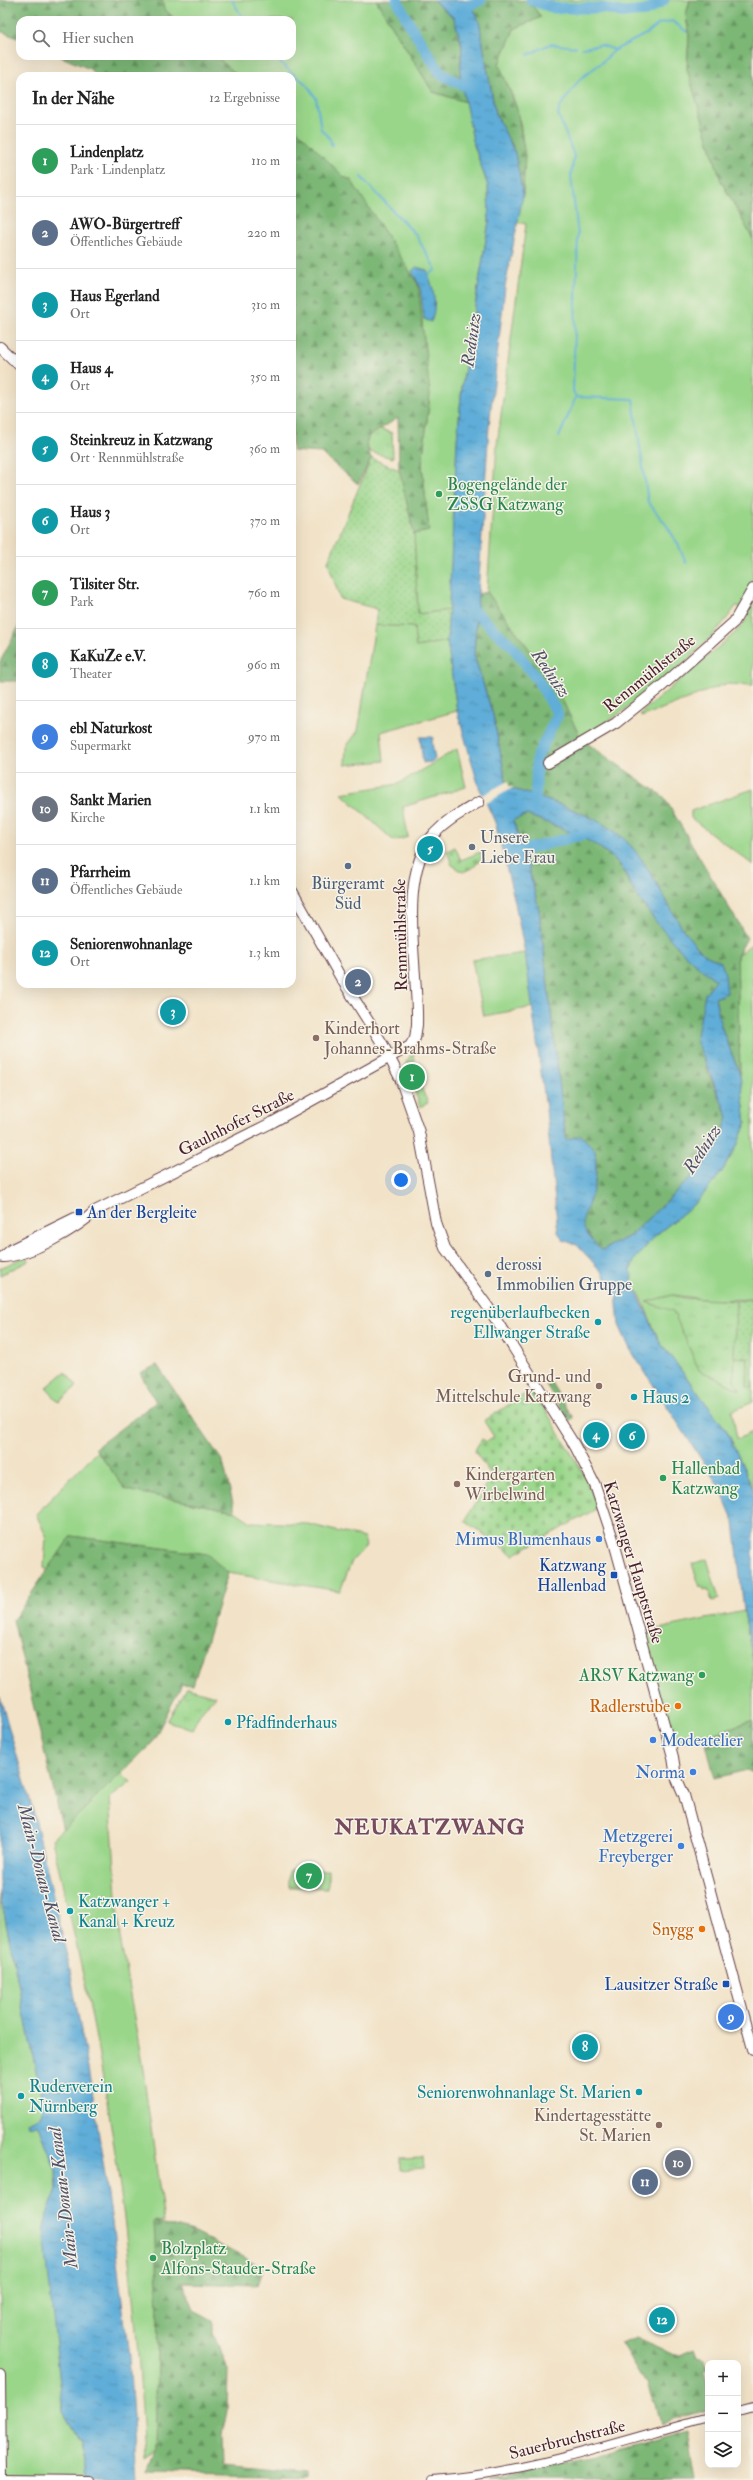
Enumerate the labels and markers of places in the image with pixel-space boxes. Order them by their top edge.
place label: Bogengelände der ZSSG Katzwang [447,474,568,515]
marker: Bogengelände der ZSSG Katzwang [434,489,444,499]
place label: Unsere Liebe Frau [480,827,555,868]
pin: 5 [417,834,443,864]
marker: Unsere Liebe Frau [467,842,477,852]
marker: Bürgeramt Süd [343,861,353,871]
place label: Bürgeramt Süd [311,873,385,914]
pin: 2 [345,967,371,997]
pin: 3 [160,997,186,1027]
place label: Kinderhort Johannes-Brahms-Straße [323,1018,496,1060]
marker: Kinderhort Johannes-Brahms-Straße [311,1033,321,1043]
pin: 1 [399,1062,425,1092]
place label: An der Bergleite [86,1202,197,1223]
marker: An der Bergleite [74,1207,84,1217]
place label: derossi Immobilien Gruppe [496,1254,632,1296]
marker: derossi Immobilien Gruppe [483,1269,493,1279]
place label: regenüberlaufbecken Ellwanger Straße [450,1302,590,1343]
marker: regenüberlaufbecken Ellwanger Straße [593,1317,603,1327]
place label: Grund- und Mittelschule Katzwang [435,1366,592,1407]
marker: Grund- und Mittelschule Katzwang [594,1381,604,1391]
place label: Haus 2 [642,1387,690,1408]
marker: Haus 2 [629,1392,639,1402]
pin: 4 [583,1420,609,1450]
pin: 6 [619,1421,645,1451]
place label: Hallenbad Katzwang [671,1458,741,1499]
place label: Kindergarten Wirbelwind [464,1464,555,1505]
marker: Hallenbad Katzwang [658,1473,668,1483]
marker: Kindergarten Wirbelwind [452,1479,462,1489]
place label: Mimus Blumenhaus [455,1529,591,1550]
marker: Mimus Blumenhaus [594,1534,604,1544]
place label: Katzwang Hallenbad [537,1555,607,1596]
marker: Katzwang Hallenbad [609,1570,619,1580]
place label: ARSV Katzwang [578,1665,695,1686]
marker: ARSV Katzwang [697,1670,707,1680]
place label: Radlerstube [589,1696,670,1717]
marker: Radlerstube [673,1701,683,1711]
place label: Pfadfinderhaus [236,1712,337,1733]
marker: Pfadfinderhaus [223,1717,233,1727]
place label: Modeatelier [661,1730,743,1751]
marker: Modeatelier [648,1735,658,1745]
place label: Norma [635,1762,686,1783]
marker: Norma [688,1767,698,1777]
place label: Metzgerei Freyberger [598,1826,674,1868]
marker: Metzgerei Freyberger [676,1841,686,1851]
pin: 7 [296,1861,322,1891]
place label: Katzwanger + Kanal + Kreuz [78,1891,175,1932]
marker: Katzwanger + Kanal + Kreuz [65,1906,75,1916]
place label: Snygg [652,1919,695,1941]
marker: Snygg [697,1924,707,1934]
place label: Lausitzer Straße [604,1974,718,1995]
marker: Lausitzer Straße [721,1979,731,1989]
pin: 9 [718,2002,744,2032]
pin: 8 [572,2032,598,2062]
place label: Ruderverein Nürnberg [29,2076,113,2117]
place label: Seniorenwohnanlage St. Marien [417,2082,631,2103]
marker: Seniorenwohnanlage St. Marien [634,2087,644,2097]
marker: Ruderverein Nürnberg [16,2091,26,2101]
place label: Kindertagesstätte St. Marien [534,2105,651,2146]
marker: Kindertagesstätte St. Marien [654,2120,664,2130]
pin: 10 [665,2148,691,2178]
pin: 11 [632,2167,658,2197]
place label: Bolzplatz Alfons-Stauder-Straße [160,2238,316,2279]
marker: Bolzplatz Alfons-Stauder-Straße [148,2253,158,2263]
pin: 12 [649,2305,675,2335]

